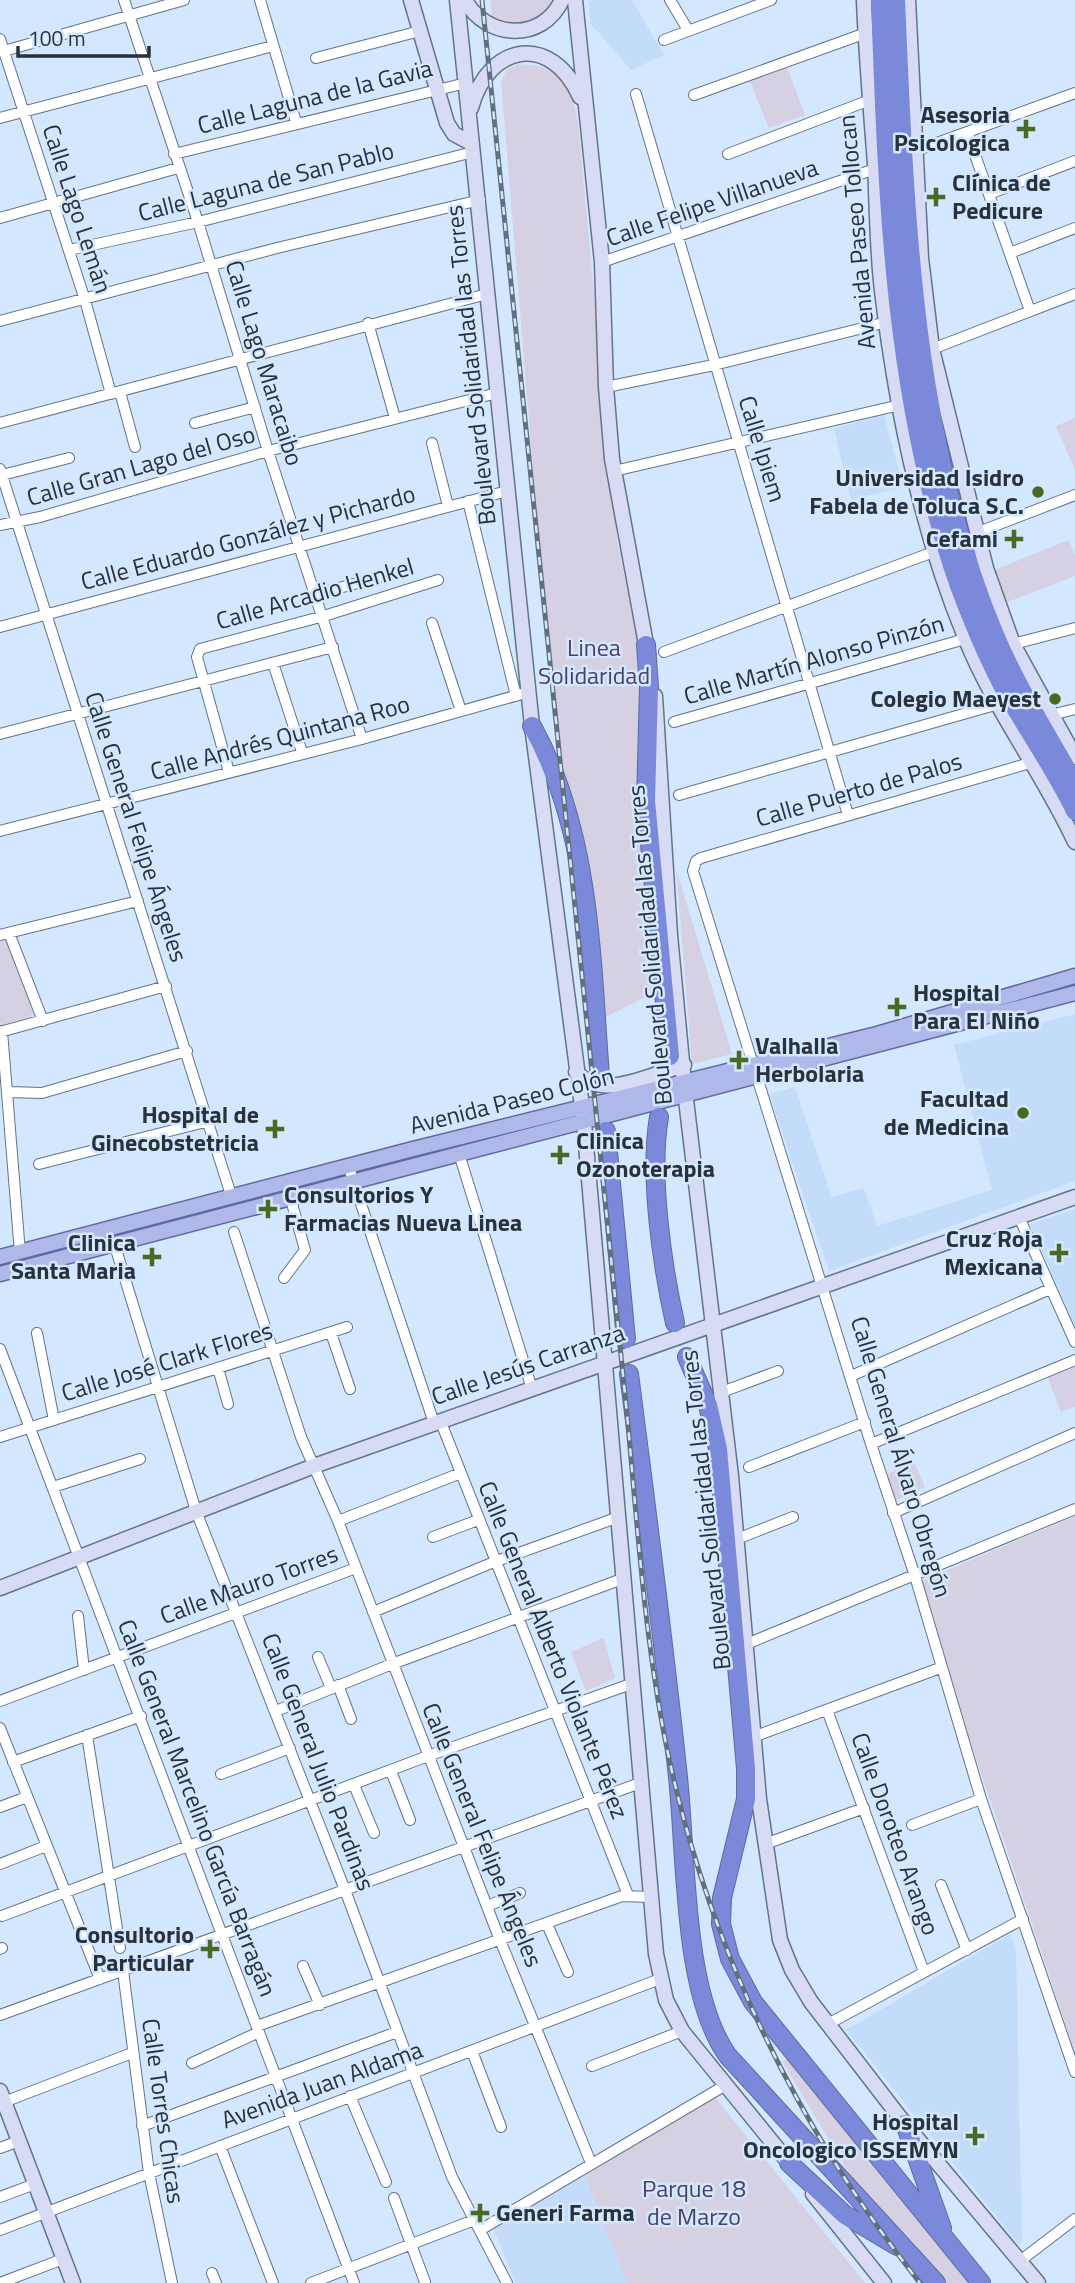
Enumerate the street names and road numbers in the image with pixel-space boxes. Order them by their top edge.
street label: Calle Laguna de la Gavia [194,49,436,143]
street label: Avenida Paseo Tollocan [828,113,884,351]
street label: Calle Lago Lemán [34,120,122,298]
street label: Calle Laguna de San Pablo [134,132,398,230]
street label: Calle Felipe Villanueva [601,149,822,255]
street label: Boulevard Solidaridad las Torres [435,203,505,527]
street label: Calle Lago Maracaibo [217,256,313,470]
street label: Calle Ipiem [730,391,796,506]
street label: Calle Gran Lago del Oso [22,415,259,515]
street label: Calle Eduardo González y Pichardo [76,475,419,599]
street label: Calle Arcadio Henkel [212,548,418,638]
street label: Calle Martín Alonso Pinzón [679,605,948,713]
street label: Calle Andrés Quintana Roo [146,685,413,789]
street label: Calle General Felipe Ángeles [76,687,198,966]
street label: Calle Puerto de Palos [751,742,966,836]
street label: Boulevard Solidaridad las Torres [617,784,681,1107]
street label: Avenida Paseo Colón [406,1057,618,1143]
street label: Calle José Clark Flores [56,1312,277,1410]
street label: Calle General Álvaro Obregón [842,1312,962,1602]
street label: Calle Jesús Carranza [426,1314,629,1414]
street label: Boulevard Solidaridad las Torres [670,1348,740,1672]
street label: Calle General Alberto Violante Pérez [470,1475,638,1824]
street label: Calle Mauro Torres [155,1535,343,1633]
street label: Calle General Marcelino García Barragán [109,1614,287,2002]
street label: Calle General Julio Pardinas [253,1628,385,1896]
street label: Calle General Felipe Ángeles [413,1697,552,1972]
street label: Calle Doroteo Arango [843,1727,949,1940]
street label: Calle Torres Chicas [133,2016,195,2206]
street label: Avenida Juan Aldama [216,2031,427,2137]

